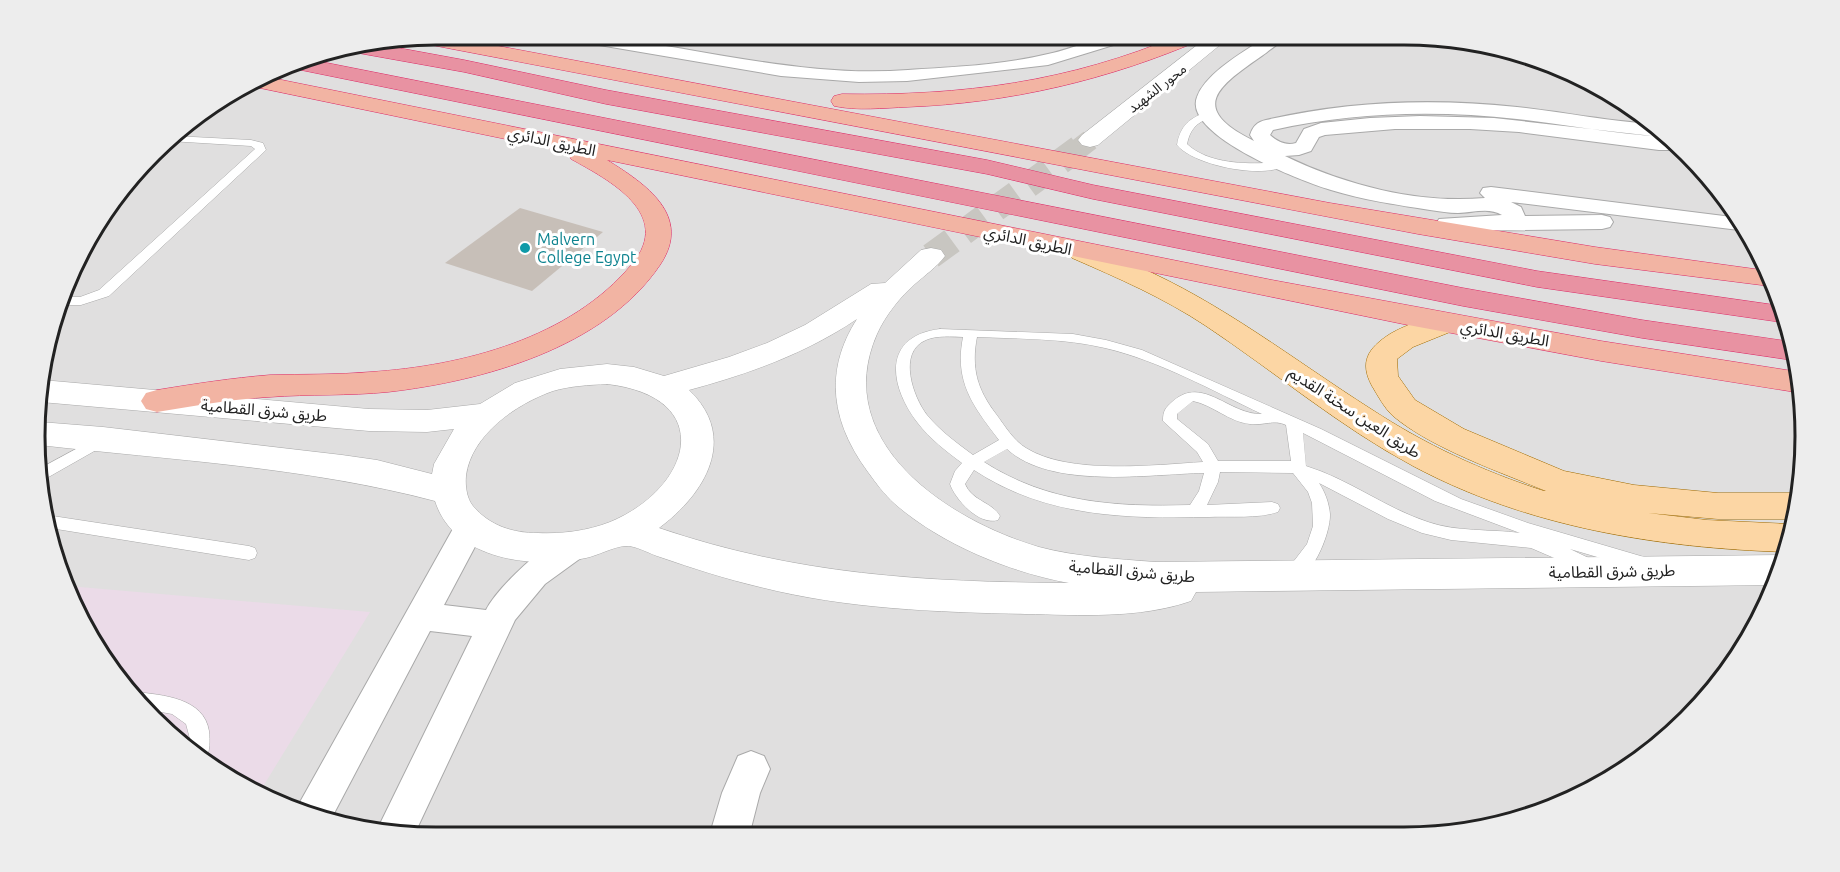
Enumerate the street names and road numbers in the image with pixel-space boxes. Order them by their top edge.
street label: محور الشهيد [1125,60,1190,117]
street label: الطريق الدائري [506,123,598,163]
street label: الطريق الدائري [982,222,1074,262]
street label: الطريق الدائري [1459,316,1551,353]
street label: طريق العين سخنة القديم [1284,363,1424,465]
street label: طريق شرق القطامية [200,396,328,426]
street label: طريق شرق القطامية [1068,557,1196,587]
street label: طريق شرق القطامية [1549,561,1676,583]

